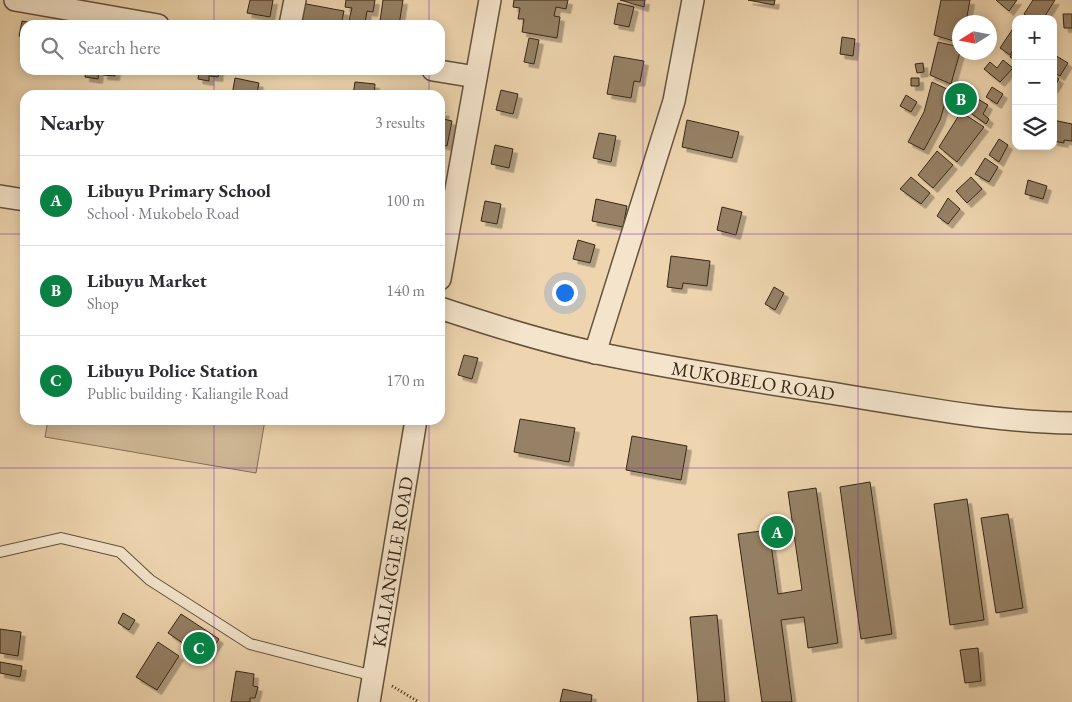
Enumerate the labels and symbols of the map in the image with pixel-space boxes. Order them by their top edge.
north arrow [952,15,997,60]
pin: B [945,80,977,118]
your location [552,280,578,306]
street label: MUKOBELO ROAD [670,356,836,407]
street label: KALIANGILE ROAD [366,475,419,649]
pin: A [761,513,793,551]
pin: C [183,629,215,667]

